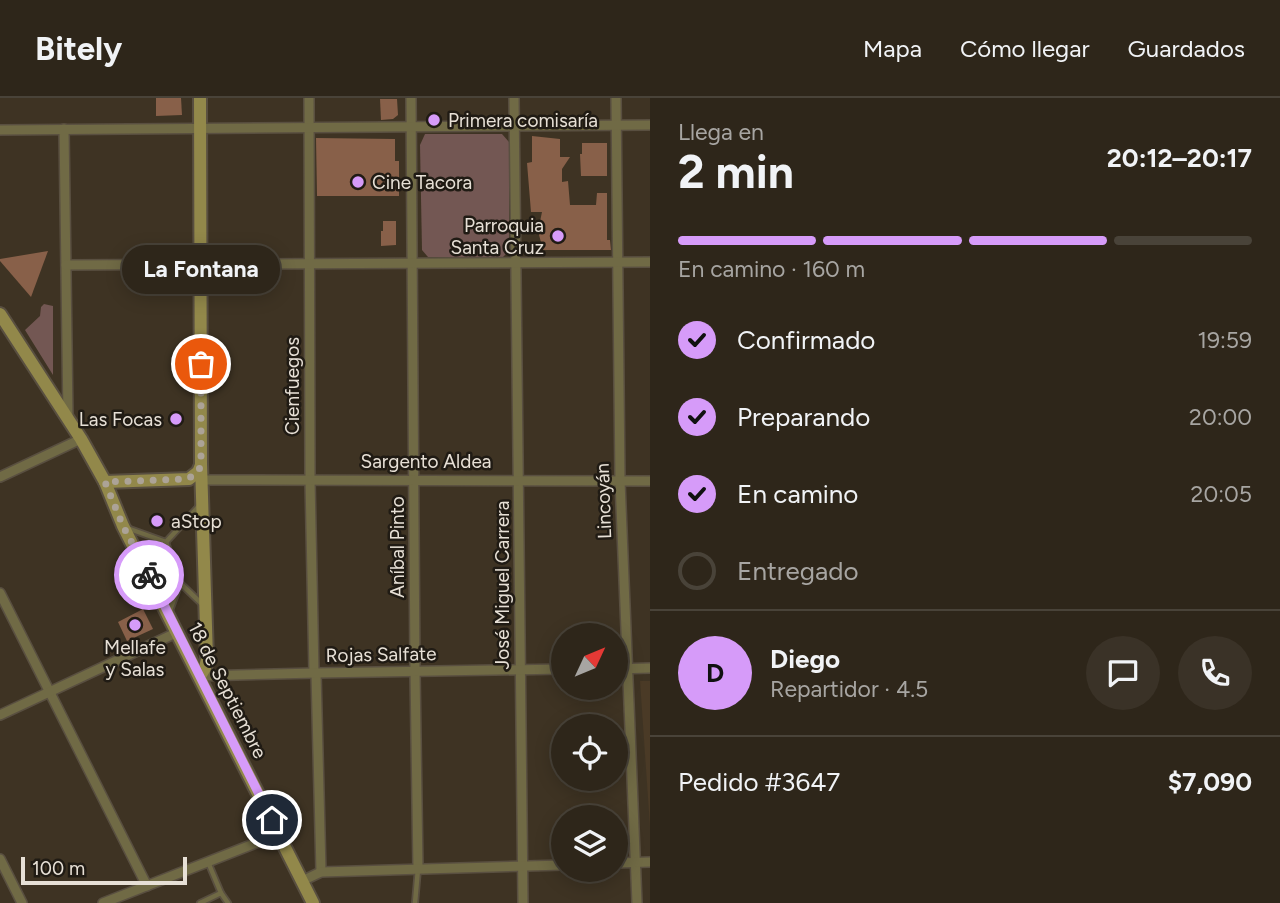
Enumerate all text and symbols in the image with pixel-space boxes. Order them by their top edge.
text: Bitely [35,29,122,68]
text: Mapa [863,34,922,63]
text: Cómo llegar [960,34,1090,63]
text: Guardados [1128,34,1245,63]
place label: Primera comisaría [448,109,598,132]
marker: Primera comisaría [426,112,442,128]
text: Llega en [678,118,764,146]
text: 20:12–20:17 [1107,142,1252,174]
text: 2 min [678,144,794,200]
place label: Cine Tacora [372,171,472,194]
marker: Cine Tacora [350,174,366,190]
place label: Parroquia Santa Cruz [450,214,544,259]
marker: Parroquia Santa Cruz [550,228,566,244]
callout: La Fontana [122,245,280,294]
text: La Fontana [143,255,259,283]
text: En camino · 160 m [678,255,865,283]
icon: check [678,321,716,359]
text: Confirmado [737,324,875,356]
text: 19:59 [1197,326,1252,354]
pin [171,334,231,394]
street label: Cienfuegos [281,337,304,435]
icon: bag [182,345,220,383]
icon: check [678,398,716,436]
text: Preparando [737,401,870,433]
text: 20:00 [1189,403,1252,431]
place label: Las Focas [79,408,162,431]
marker: Las Focas [168,411,184,427]
street label: Sargento Aldea [361,450,492,473]
street label: Lincoyán [591,463,616,539]
icon: check [678,475,716,513]
text: En camino [737,478,858,510]
text: 20:05 [1191,480,1252,508]
street label: Aníbal Pinto [386,496,409,598]
street label: José Miguel Carrera [491,501,514,669]
place label: aStop [171,510,222,533]
marker: aStop [149,513,165,529]
courier [114,540,184,610]
text: Entregado [737,555,859,587]
icon: bike [130,556,168,594]
marker: Mellafe y Salas [127,617,143,633]
street label: 18 de Septiembre [183,618,272,762]
north arrow [551,623,628,700]
map controls [551,623,628,882]
place label: Mellafe y Salas [104,636,166,681]
button: chat [1086,636,1160,710]
button: phone [1178,636,1252,710]
street label: Rojas Salfate [325,642,437,667]
text: Diego [770,643,840,675]
text: D [706,657,724,689]
text: Repartidor · 4.5 [770,675,928,703]
button: locate [551,714,628,791]
text: Pedido #3647 [678,766,840,798]
text: $7,090 [1168,766,1252,798]
pin [242,790,302,850]
icon: home [253,801,291,839]
button: layers [551,805,628,882]
scale bar [21,854,187,886]
text: 100 m [32,857,85,880]

